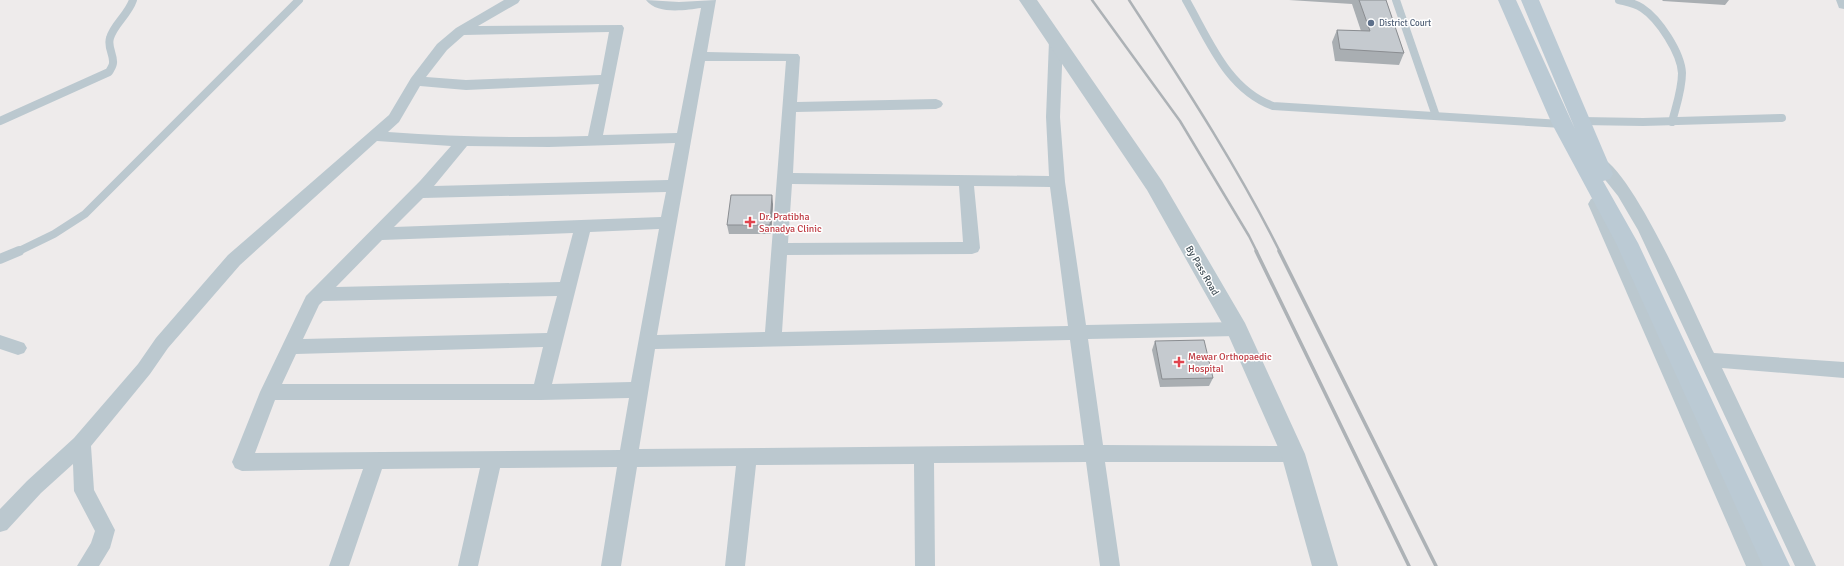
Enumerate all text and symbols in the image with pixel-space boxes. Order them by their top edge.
marker: District Court [1366,18,1376,28]
place label: District Court [1379,18,1431,29]
place label: Dr. Pratibha Sanadya Clinic [759,211,822,235]
marker: Dr. Pratibha Sanadya Clinic [744,216,756,228]
street label: By Pass Road [1183,243,1221,298]
place label: Mewar Orthopaedic Hospital [1188,351,1272,375]
marker: Mewar Orthopaedic Hospital [1173,356,1185,368]

